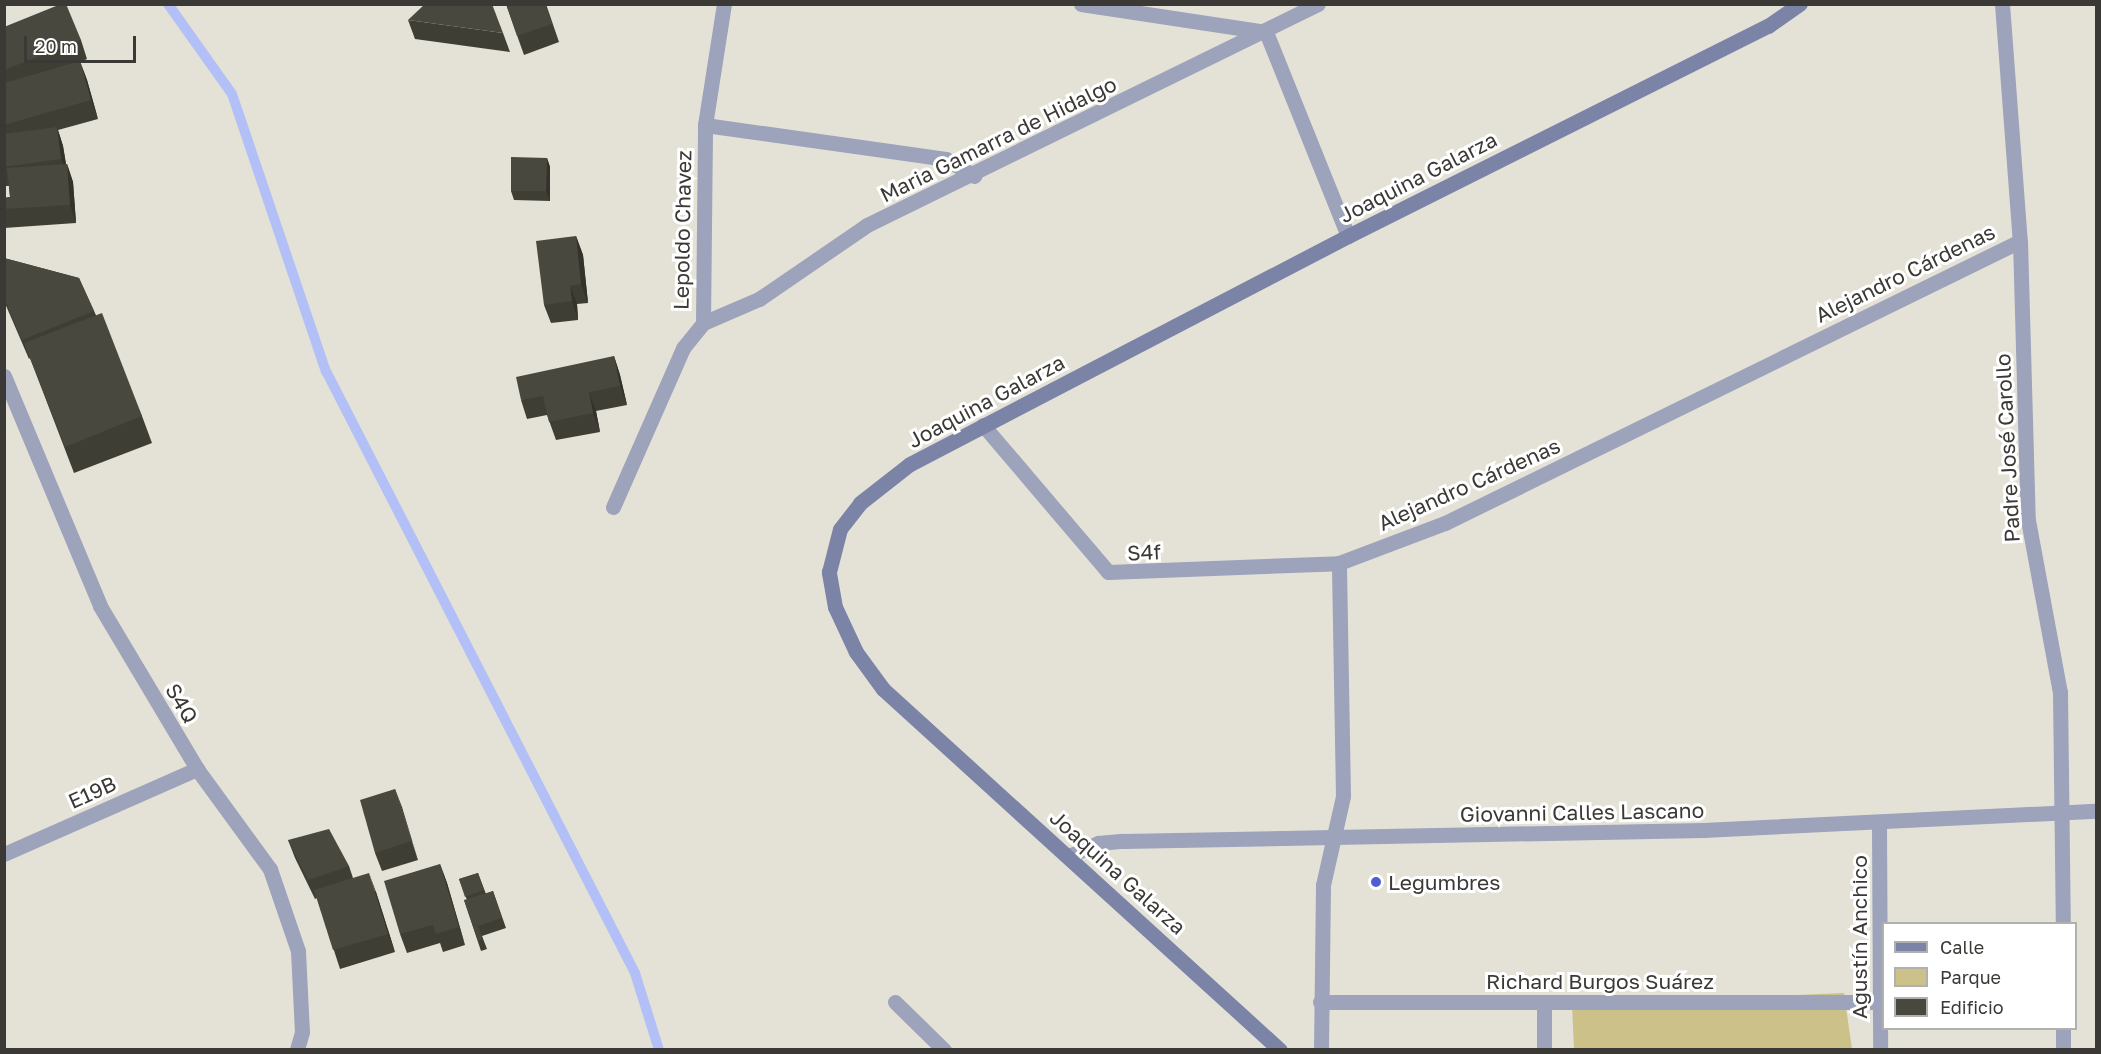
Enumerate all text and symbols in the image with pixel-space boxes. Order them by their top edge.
scale bar [27,24,140,62]
text: 20 m [35,35,77,57]
street label: Maria Gamarra de Hidalgo [876,71,1120,207]
street label: Joaquina Galarza [1335,126,1501,228]
street label: Lepoldo Chavez [668,150,696,310]
street label: Alejandro Cárdenas [1811,219,1999,327]
street label: Joaquina Galarza [903,349,1069,453]
street label: Padre José Carollo [1989,353,2025,543]
street label: Alejandro Cárdenas [1374,433,1564,535]
street label: S4f [1126,539,1162,565]
street label: S4Q [160,679,204,727]
street label: E19B [64,770,120,814]
street label: Giovanni Calles Lascano [1460,797,1704,827]
street label: Joaquina Galarza [1045,805,1191,939]
street label: Agustín Anchico [1846,855,1872,1019]
place label: Legumbres [1388,869,1500,895]
marker: Legumbres [1369,875,1383,889]
legend [1882,922,2077,1030]
text: Calle [1940,936,1984,958]
text: Parque [1940,966,2001,988]
street label: Richard Burgos Suárez [1486,968,1714,994]
text: Edificio [1940,996,2004,1018]

